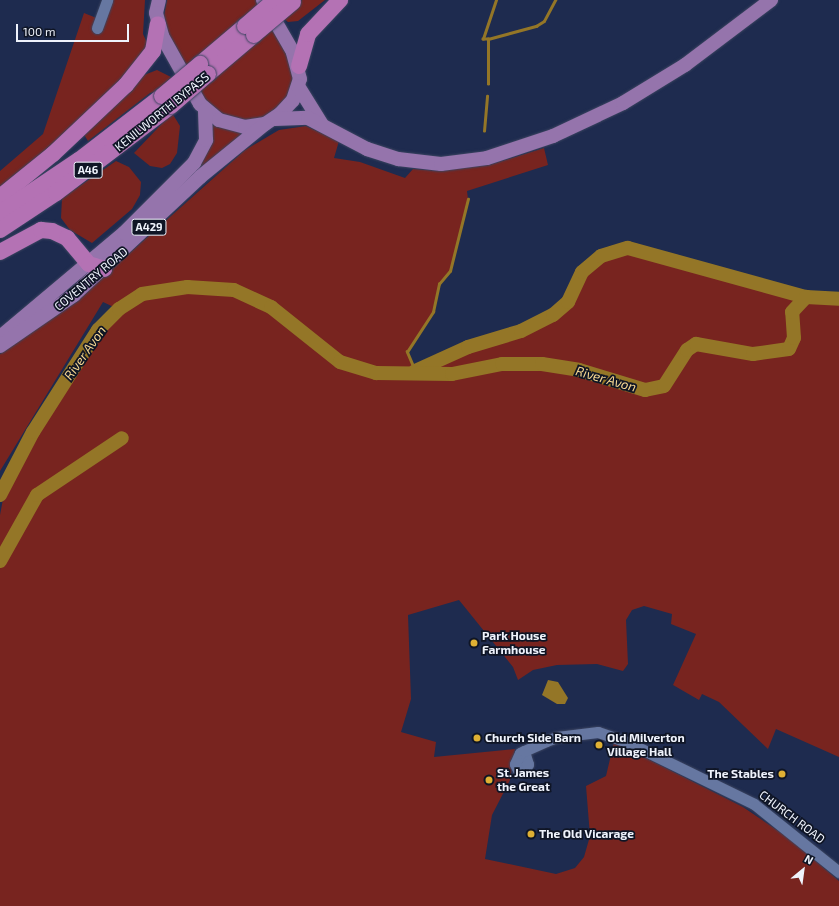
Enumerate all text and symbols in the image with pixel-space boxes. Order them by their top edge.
scale bar [18,16,131,42]
text: 100 m [23,24,55,38]
street label: KENILWORTH BYPASS [112,70,212,154]
road number: A46 [73,161,103,179]
road number: A429 [131,218,167,236]
street label: COVENTRY ROAD [51,244,131,314]
water label: River Avon [61,323,109,383]
water label: River Avon [574,363,638,395]
place label: Park House Farmhouse [482,629,546,657]
marker: Park House Farmhouse [469,638,479,648]
place label: Church Side Barn [485,731,581,745]
place label: Old Milverton Village Hall [607,731,685,759]
marker: Church Side Barn [472,733,482,743]
marker: Old Milverton Village Hall [594,740,604,750]
place label: St. James the Great [497,766,550,794]
place label: The Stables [707,767,774,781]
marker: The Stables [777,769,787,779]
marker: St. James the Great [484,775,494,785]
street label: CHURCH ROAD [756,788,828,846]
place label: The Old Vicarage [539,827,634,841]
marker: The Old Vicarage [526,829,536,839]
north arrow [783,850,823,890]
text: N [802,851,816,867]

